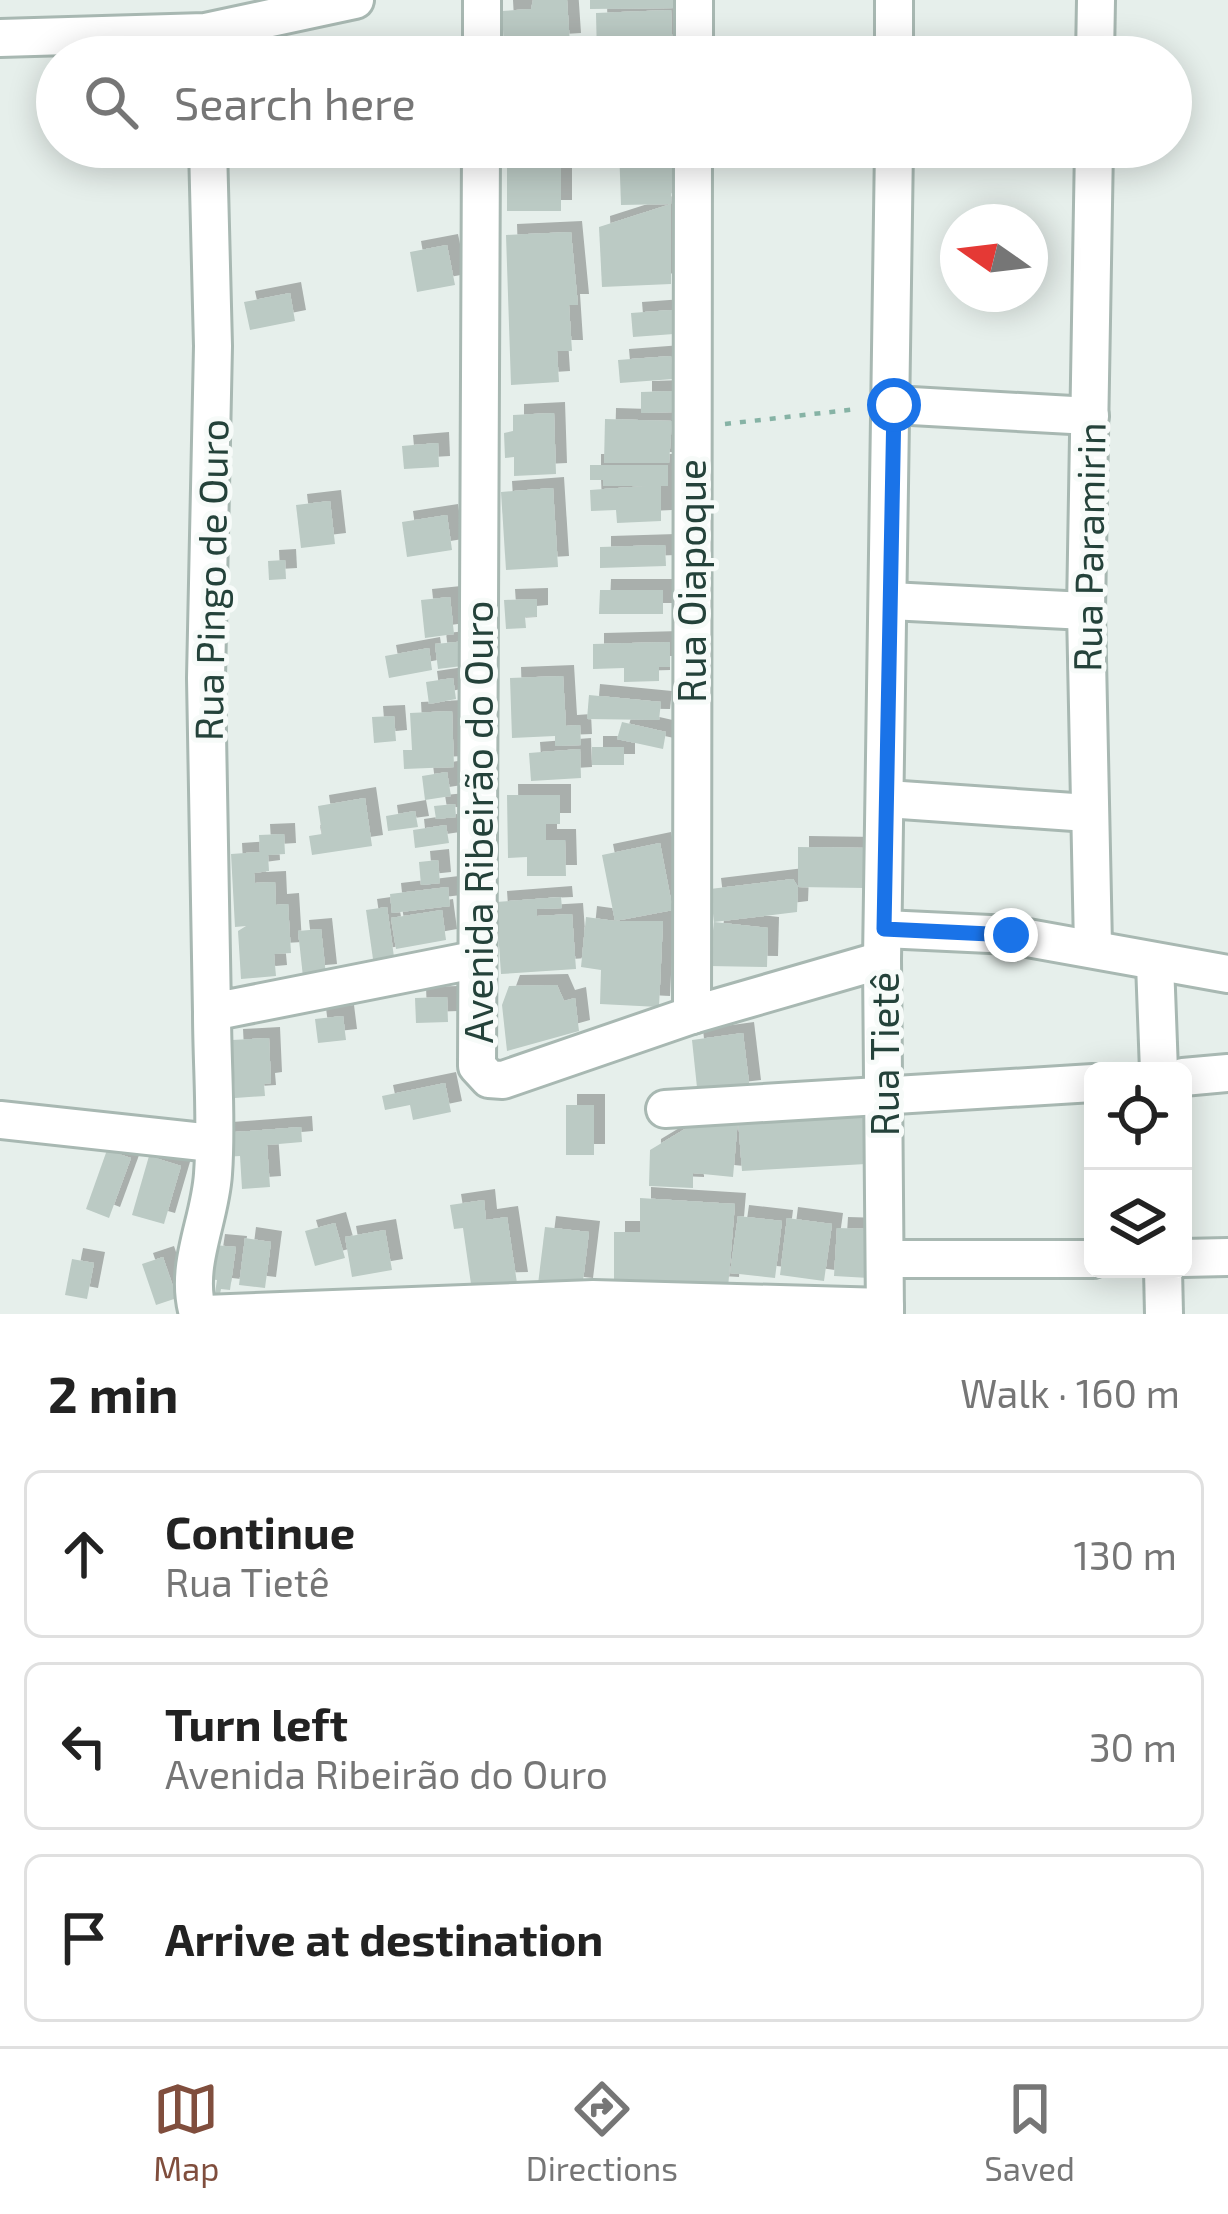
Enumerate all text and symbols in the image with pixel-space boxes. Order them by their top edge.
search box [36,36,1192,168]
icon: search [78,69,144,135]
text: Search here [174,75,416,129]
north arrow [940,204,1048,312]
route start [867,378,921,432]
street label: Rua Pingo de Ouro [184,419,236,741]
street label: Rua Paramirin [1062,422,1114,672]
street label: Rua Oiapoque [667,459,714,703]
street label: Avenida Ribeirão do Ouro [454,601,501,1043]
route end [984,908,1038,962]
street label: Rua Tietê [860,972,907,1136]
map controls [1084,1062,1192,1278]
button: locate [1084,1062,1192,1170]
button: layers [1084,1170,1192,1278]
text: 2 min [48,1362,178,1423]
text: Walk · 160 m [960,1369,1180,1416]
text: Continue [165,1504,355,1558]
icon: ahead [51,1521,117,1587]
text: 130 m [1073,1531,1177,1578]
text: Rua Tietê [165,1558,330,1605]
text: Turn left [165,1696,348,1750]
icon: left [51,1713,117,1779]
text: 30 m [1089,1723,1177,1770]
text: Avenida Ribeirão do Ouro [165,1750,608,1797]
icon: arrive [51,1905,117,1971]
text: Arrive at destination [165,1911,603,1965]
tab: Map [153,2076,219,2188]
tab: Directions [526,2076,678,2188]
tab: Saved [984,2076,1075,2188]

